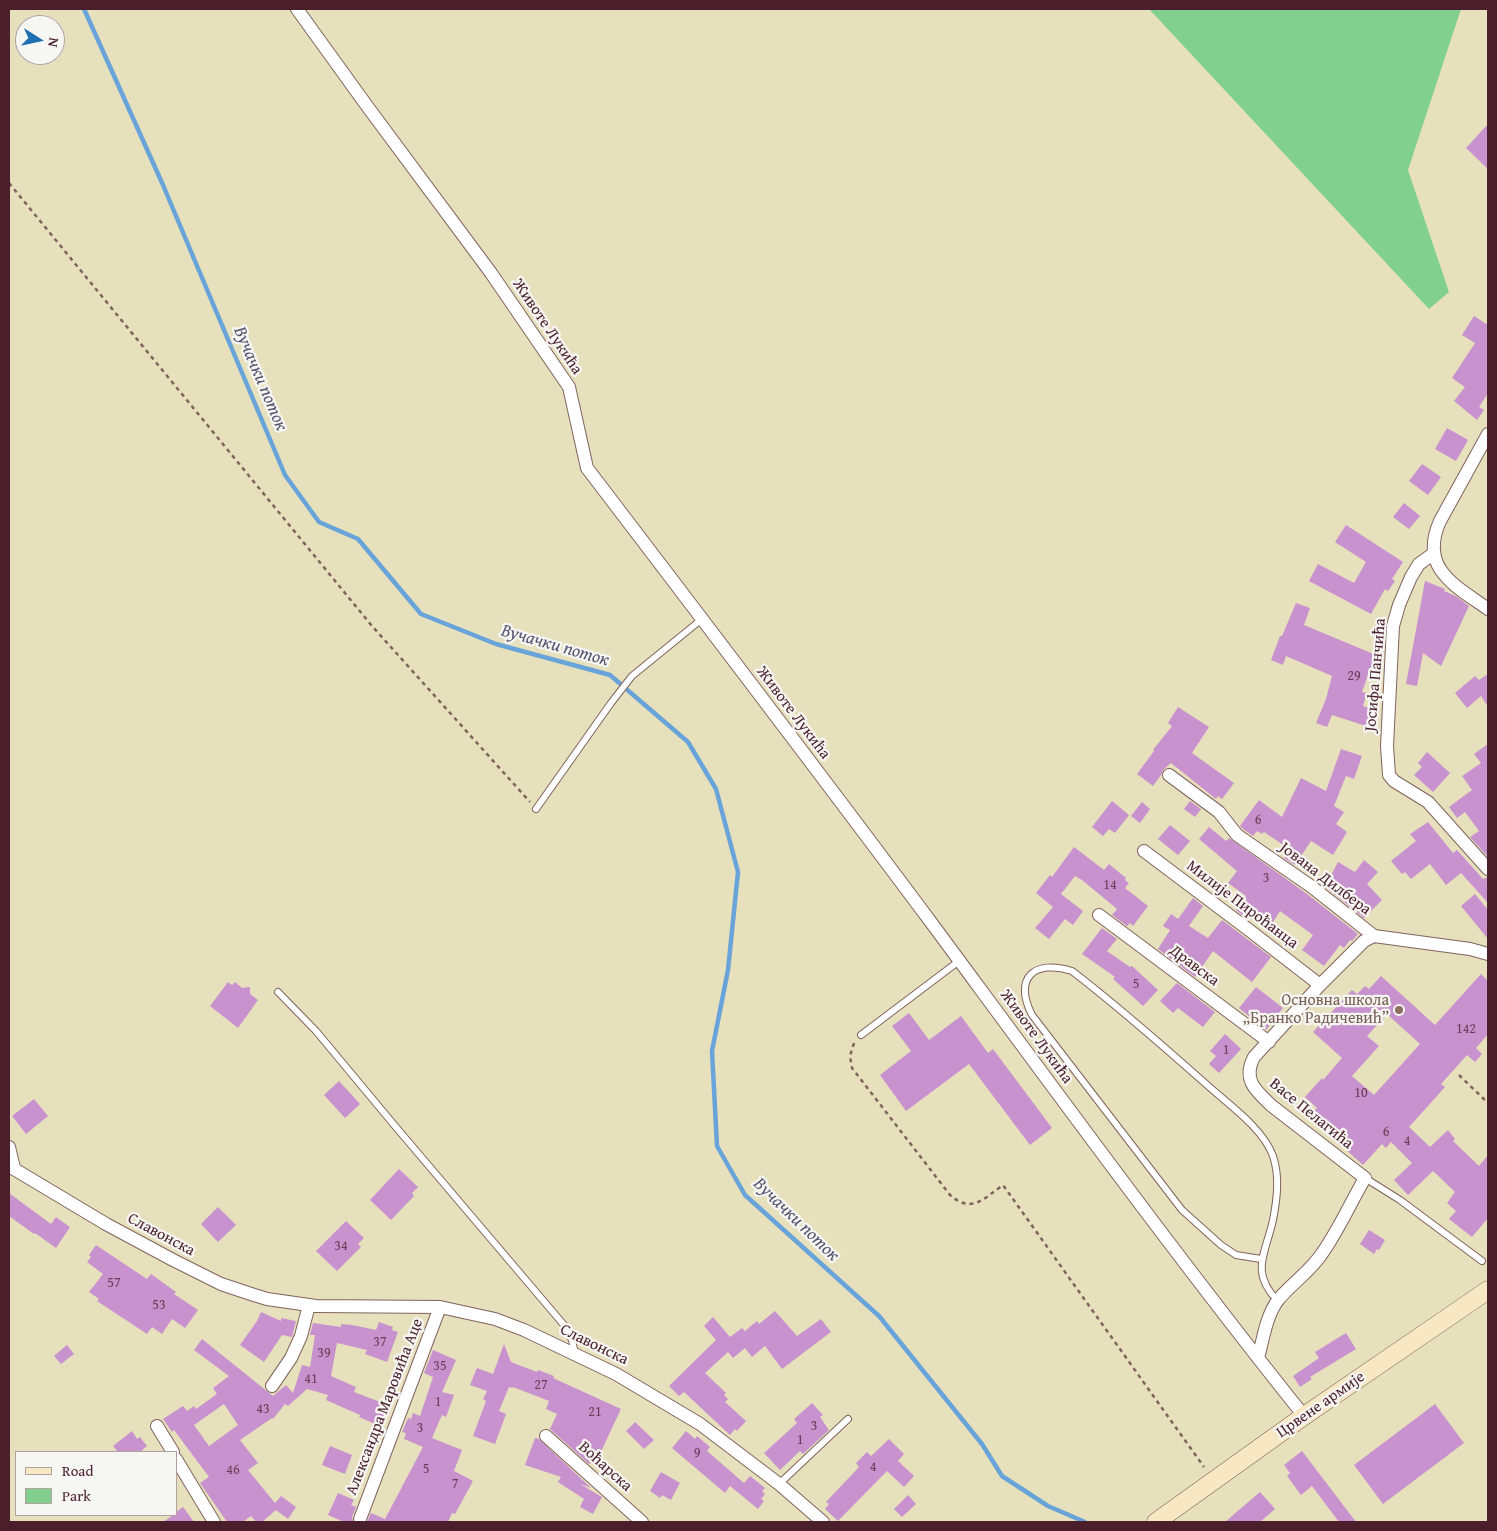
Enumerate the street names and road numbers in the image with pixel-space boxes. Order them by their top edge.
street label: Животе Лукића [508,276,586,378]
street label: Јосифа Панчића [1361,618,1391,732]
street label: Животе Лукића [752,663,834,763]
street label: Јована Дилбера [1275,838,1375,920]
street label: Милије Пироћанца [1182,857,1302,953]
street label: Дравска [1165,941,1223,991]
street label: Животе Лукића [996,986,1076,1088]
street label: Васе Пелагића [1265,1074,1357,1154]
street label: Славонска [124,1209,198,1261]
street label: Александра Маровића Аце [342,1316,428,1498]
street label: Славонска [557,1320,631,1370]
street label: Црвене армије [1273,1367,1369,1443]
street label: Воћарска [574,1438,636,1496]

